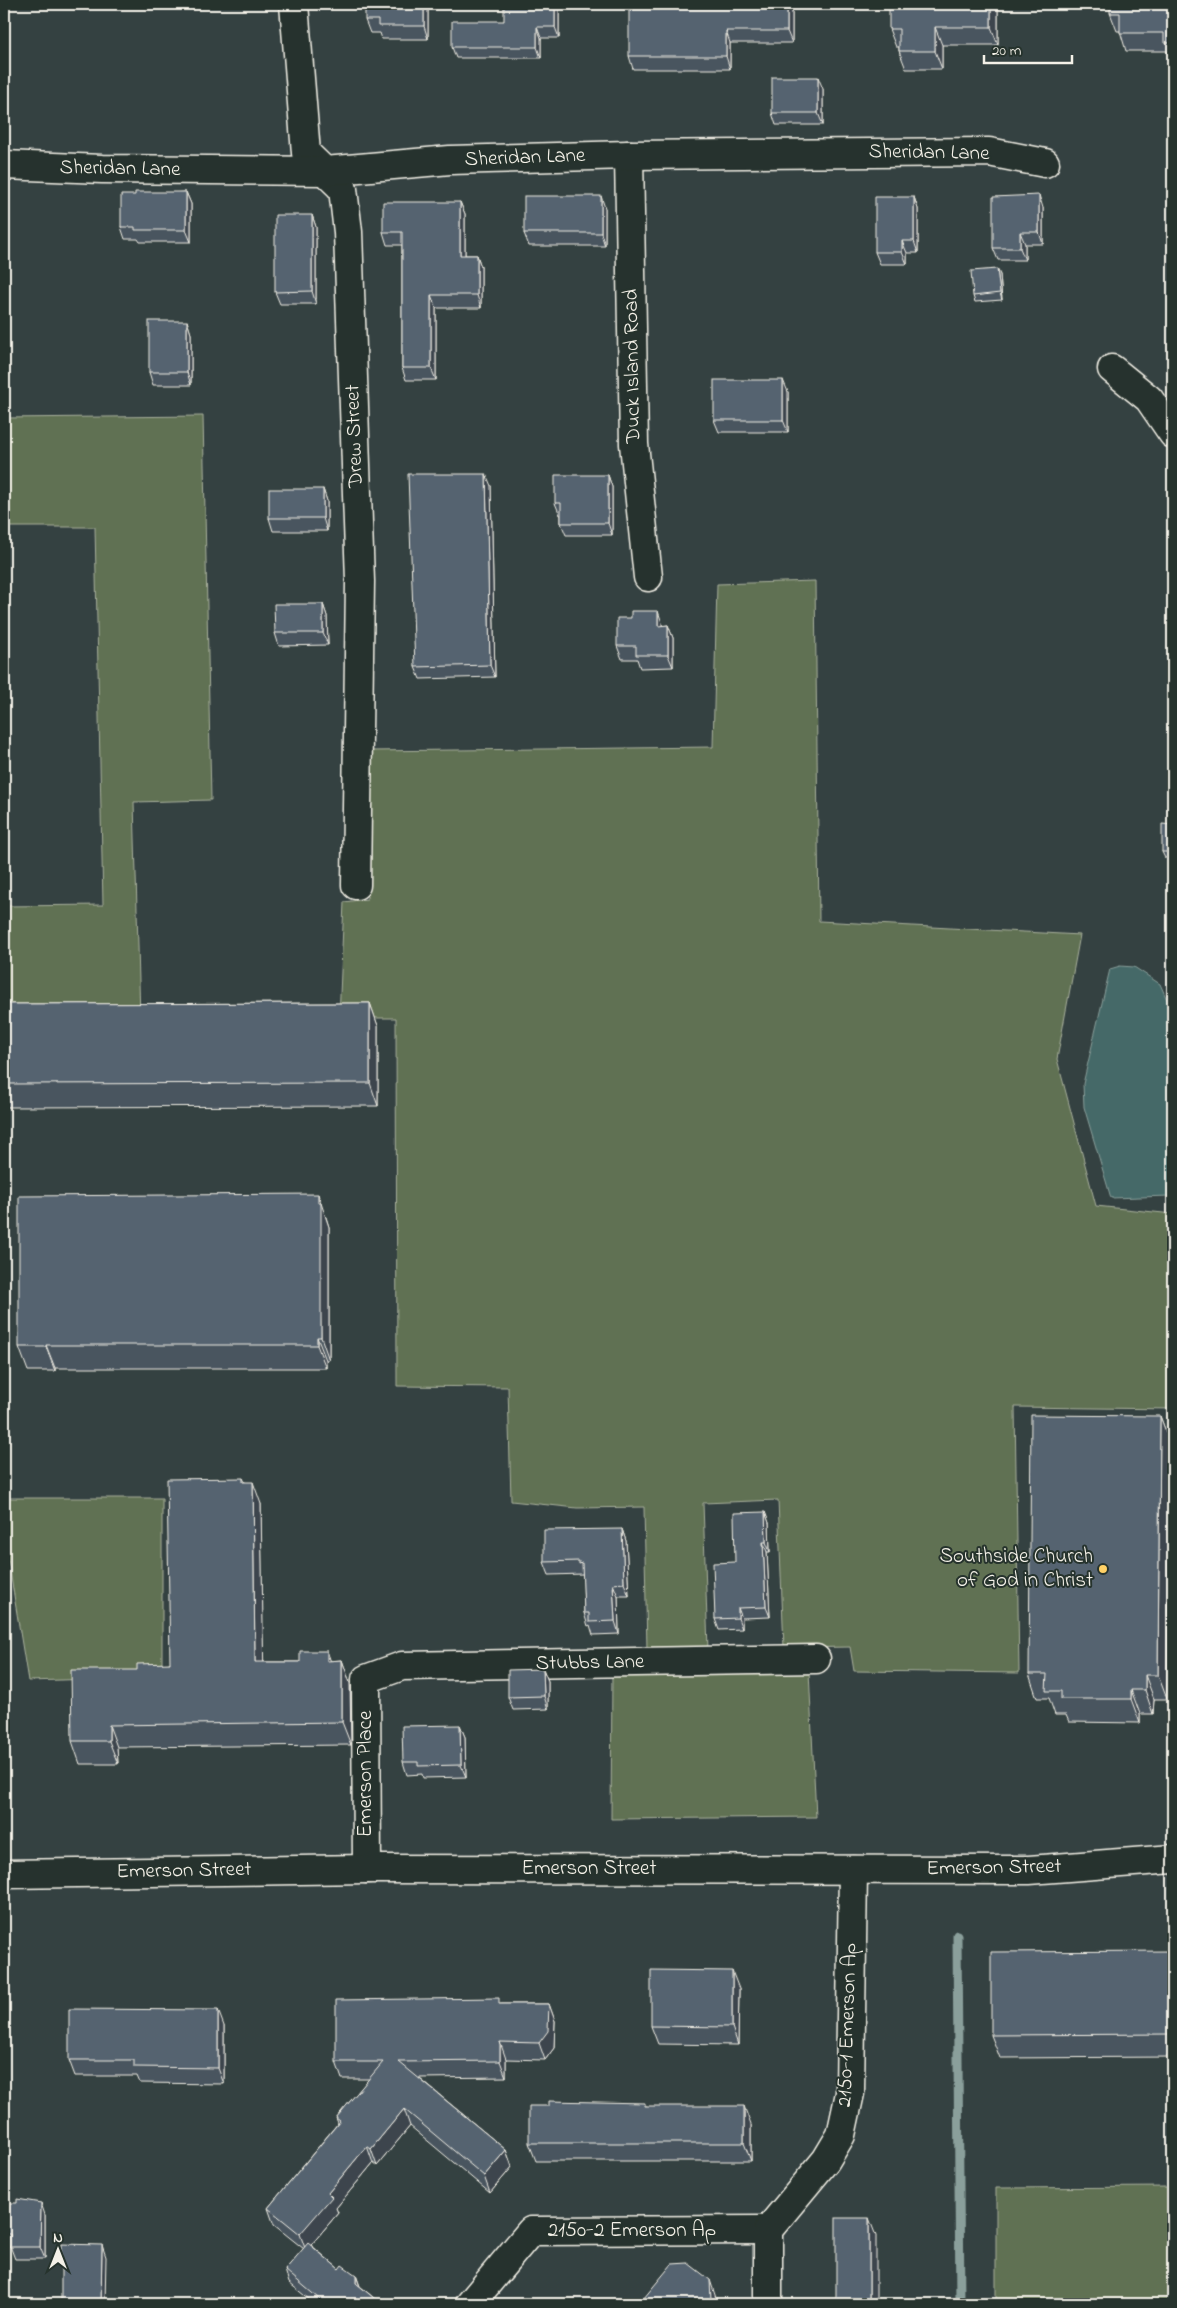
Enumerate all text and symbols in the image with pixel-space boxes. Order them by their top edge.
scale bar [984,32,1072,64]
text: 20 m [992,40,1022,62]
street label: Sheridan Lane [868,137,990,169]
street label: Sheridan Lane [464,141,586,175]
street label: Sheridan Lane [59,153,181,185]
street label: Duck Island Road [617,288,649,445]
street label: Drew Street [338,384,372,489]
place label: Southside Church of God in Christ [939,1542,1093,1596]
marker: Southside Church of God in Christ [1097,1563,1109,1575]
street label: Stubbs Lane [535,1647,645,1679]
street label: Emerson Place [351,1710,381,1837]
street label: Emerson Street [926,1852,1062,1884]
street label: Emerson Street [521,1854,657,1884]
street label: Emerson Street [116,1855,252,1887]
street label: 2150-1 Emerson Ap [830,1942,866,2108]
street label: 2150-2 Emerson Ap [548,2216,716,2246]
north arrow [32,2226,82,2276]
text: N [53,2228,63,2249]

